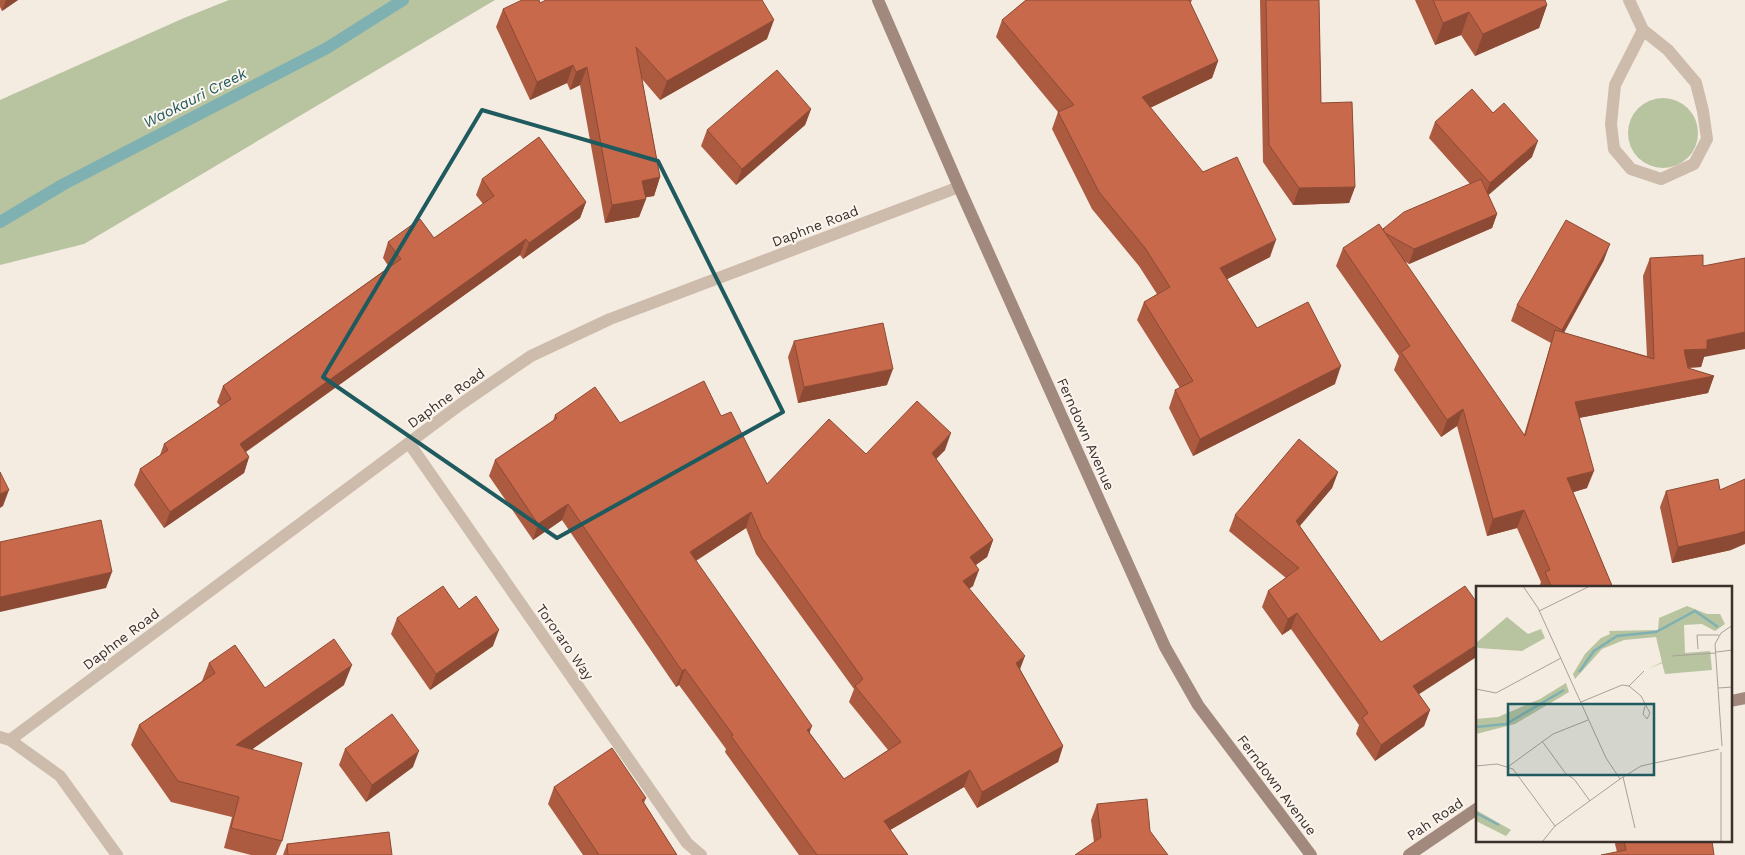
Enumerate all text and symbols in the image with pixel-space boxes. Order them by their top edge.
water label: Waokauri Creek [140,64,250,132]
street label: Daphne Road [770,202,860,250]
street label: Daphne Road [404,365,488,431]
street label: Ferndown Avenue [1054,375,1118,493]
inset map [1476,586,1732,842]
street label: Tororaro Way [533,601,597,684]
street label: Daphne Road [80,605,162,673]
street label: Ferndown Avenue [1234,732,1320,838]
street label: Pah Road [1404,794,1466,844]

